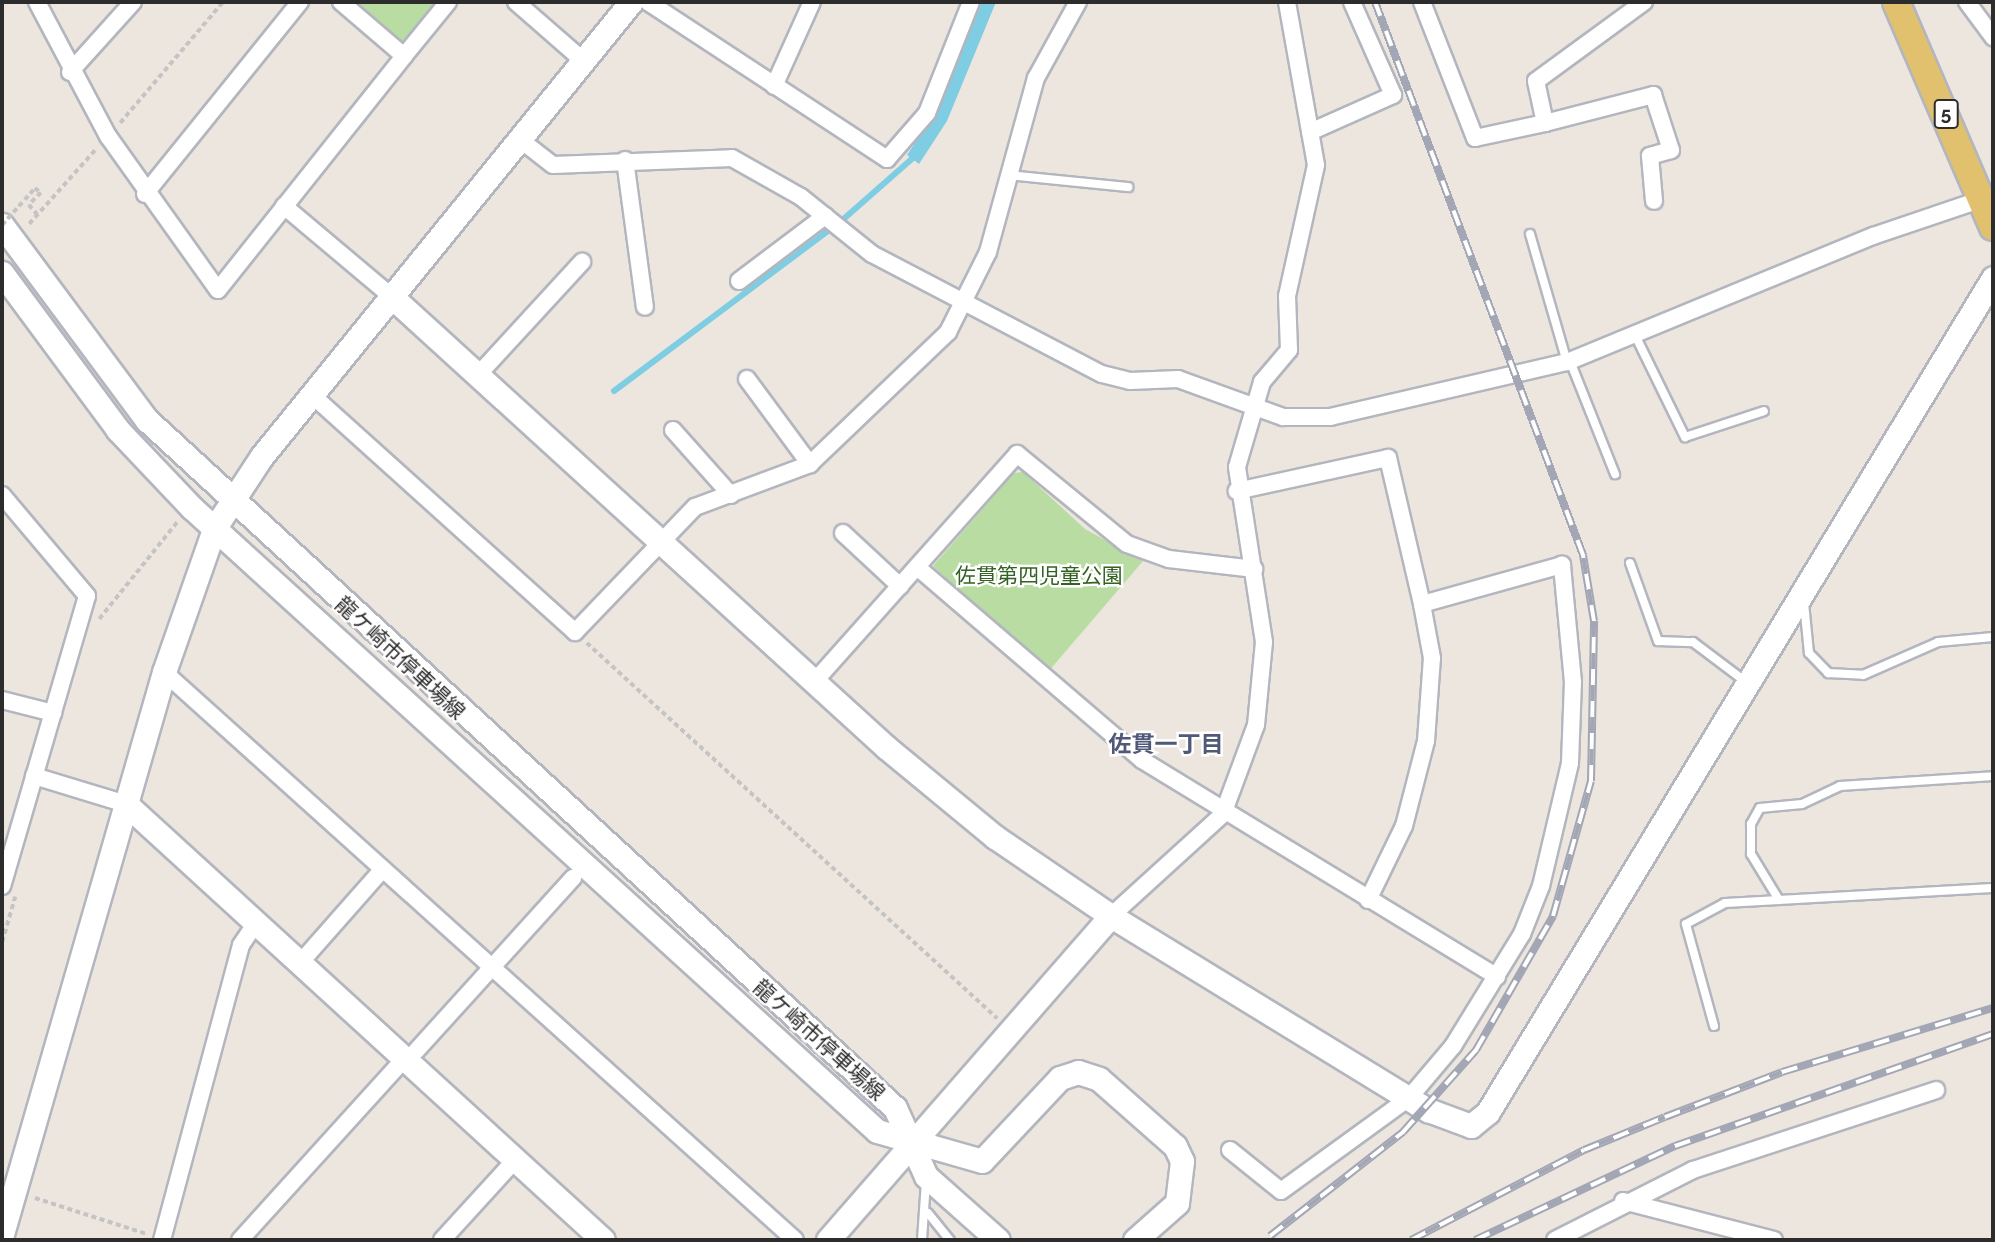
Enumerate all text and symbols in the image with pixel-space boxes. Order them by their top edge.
road number: 5 [1932,98,1960,130]
park label: 佐貫第四児童公園 [955,563,1123,589]
street label: 龍ケ崎市停車場線 [330,591,470,725]
district label: 佐貫一丁目 [1109,730,1223,758]
street label: 龍ケ崎市停車場線 [748,974,890,1106]

